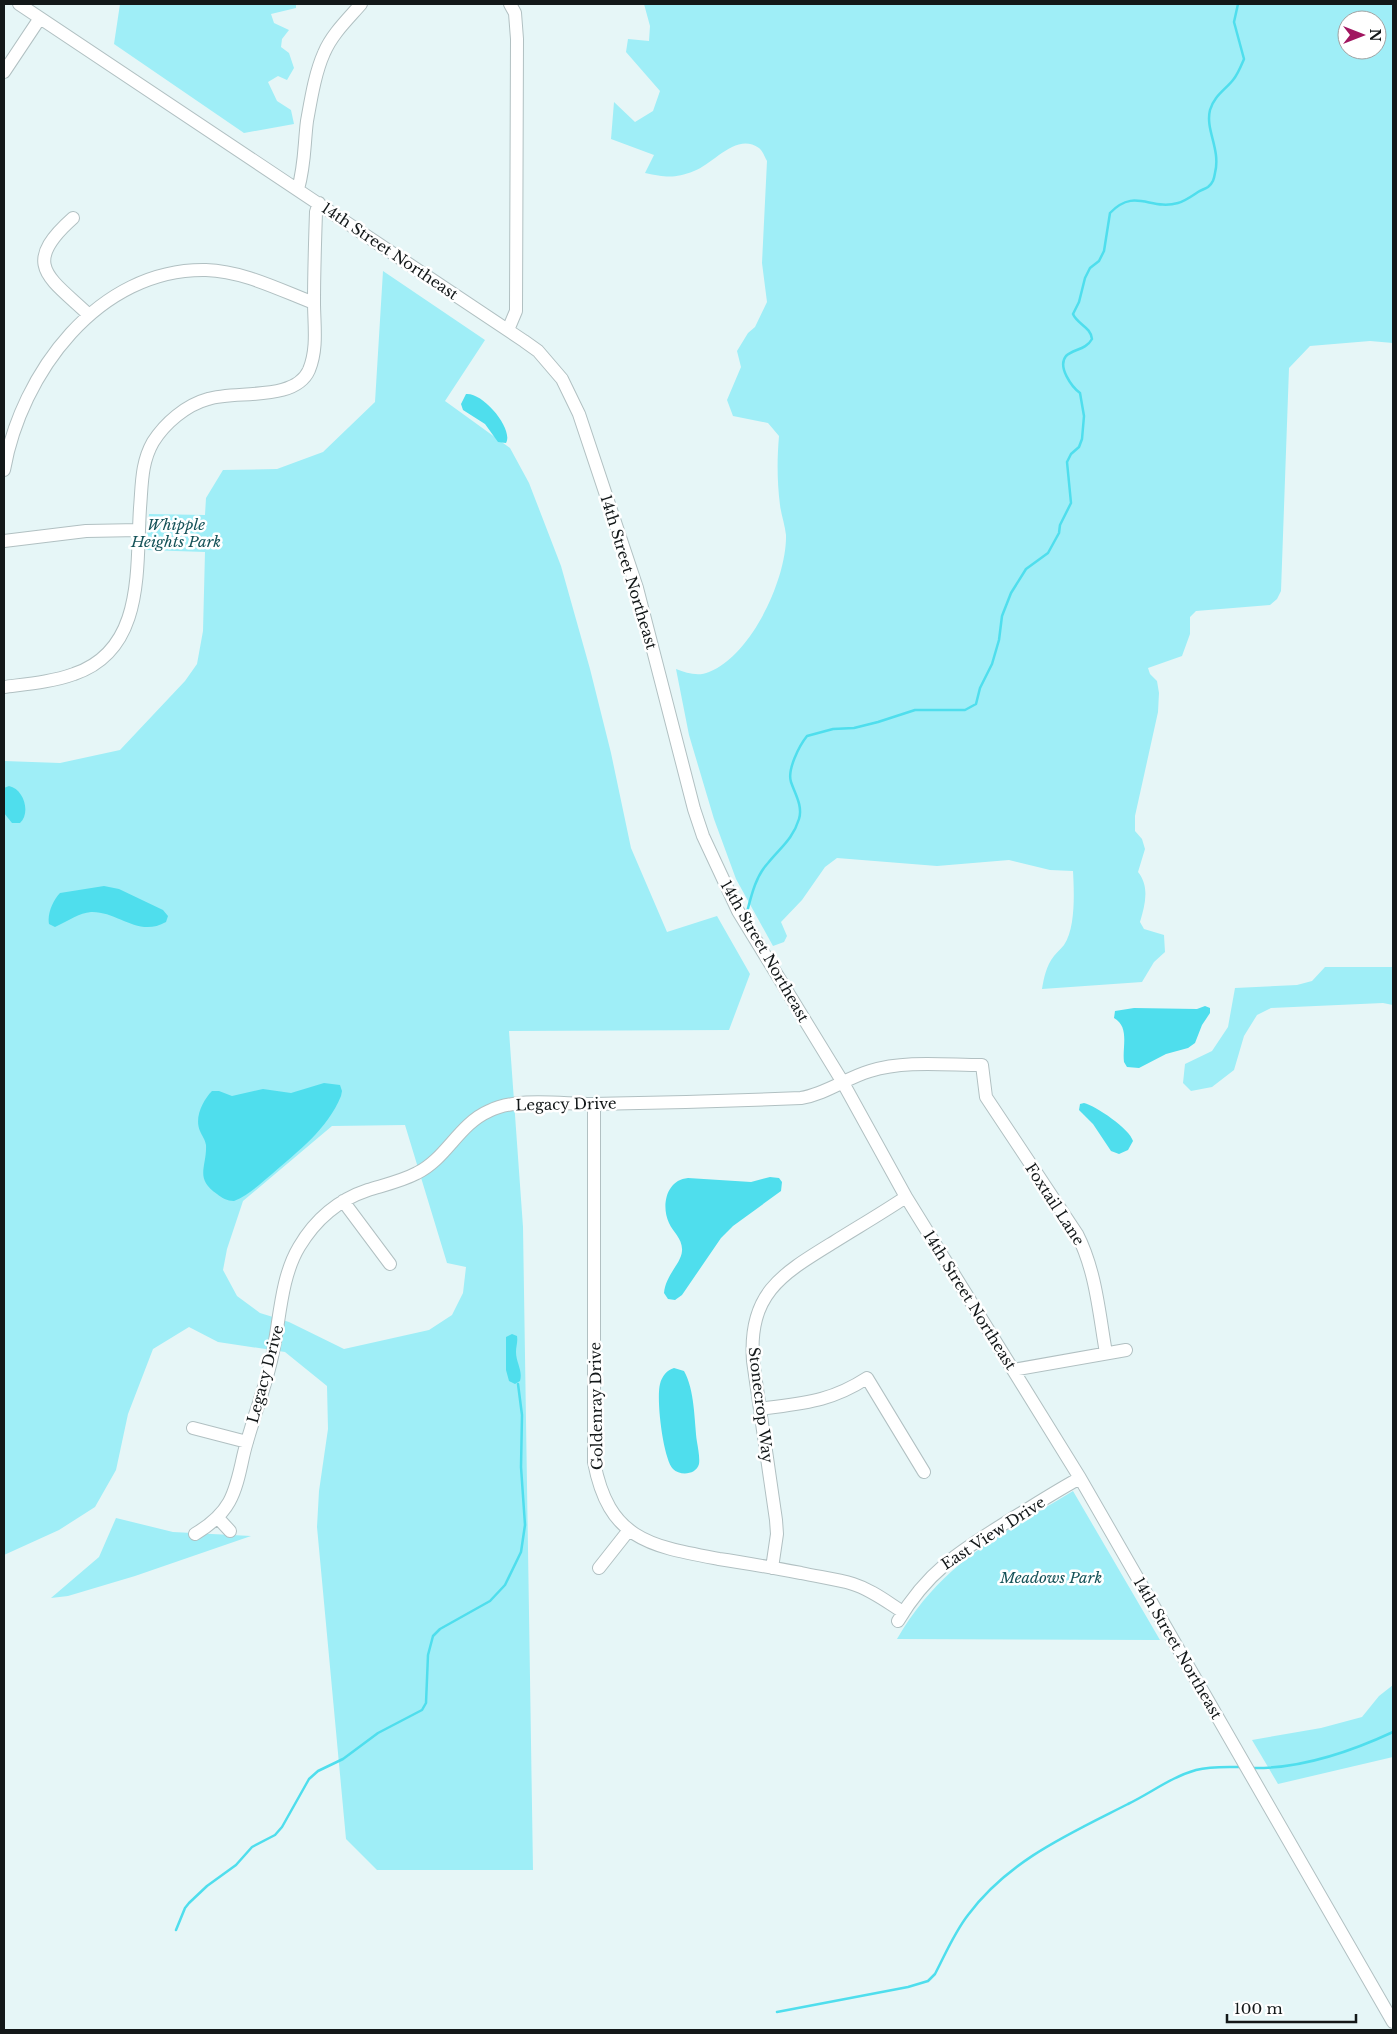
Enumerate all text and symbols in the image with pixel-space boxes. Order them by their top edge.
north arrow [1337,10,1387,60]
text: N [1366,28,1384,42]
street label: 14th Street Northeast [318,198,462,304]
street label: 14th Street Northeast [596,492,662,652]
park label: Whipple Heights Park [130,515,221,551]
street label: 14th Street Northeast [717,877,814,1026]
street label: Legacy Drive [515,1094,617,1114]
street label: Foxtail Lane [1021,1159,1089,1249]
street label: 14th Street Northeast [919,1227,1021,1373]
street label: Legacy Drive [243,1323,287,1425]
street label: Goldenray Drive [585,1342,607,1470]
street label: Stonecrop Way [744,1346,778,1464]
street label: East View Drive [937,1492,1049,1574]
park label: Meadows Park [999,1568,1102,1587]
street label: 14th Street Northeast [1130,1574,1227,1723]
scale bar [1227,1992,1356,2024]
text: 100 m [1234,1999,1283,2018]

